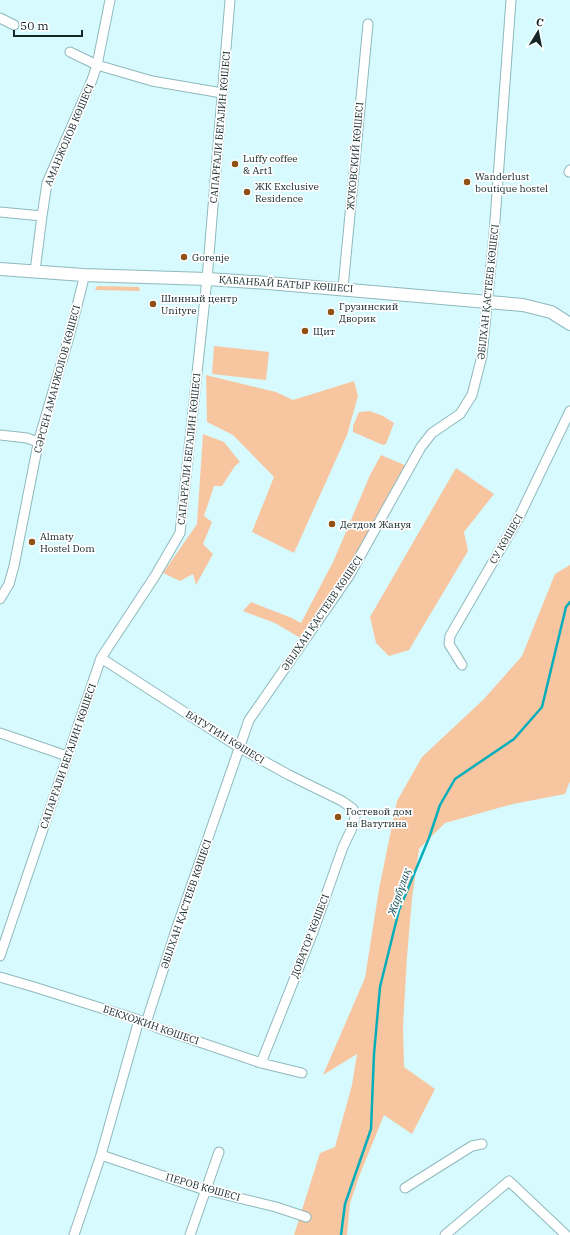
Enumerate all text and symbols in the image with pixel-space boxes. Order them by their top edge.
scale bar [14,12,82,38]
north arrow [518,12,558,52]
text: С [535,15,545,30]
text: 50 m [20,18,49,33]
street label: САПАРҒАЛИ БЕГАЛИН КӨШЕСІ [207,50,233,204]
street label: АМАНЖОЛОВ КӨШЕСІ [42,82,96,188]
street label: ЖУКОВСКИЙ КӨШЕСІ [344,102,366,210]
place label: Luffy coffee & Art1 [243,152,298,177]
marker: Luffy coffee & Art1 [230,159,240,169]
place label: Wanderlust boutique hostel [475,170,548,195]
marker: Wanderlust boutique hostel [462,177,472,187]
place label: ЖК Exclusive Residence [255,180,319,205]
marker: ЖК Exclusive Residence [242,187,252,197]
street label: ӘБІЛХАН ҚАСТЕЕВ КӨШЕСІ [474,224,502,360]
place label: Gorenje [192,251,229,264]
marker: Gorenje [179,252,189,262]
street label: ҚАБАНБАЙ БАТЫР КӨШЕСІ [218,273,354,295]
place label: Шинный центр Unityre [161,292,238,317]
marker: Шинный центр Unityre [148,299,158,309]
place label: Грузинский Дворик [339,300,399,325]
street label: СӘРСЕН АМАНЖОЛОВ КӨШЕСІ [31,304,83,454]
marker: Грузинский Дворик [326,307,336,317]
place label: Щит [313,325,335,338]
marker: Щит [300,326,310,336]
street label: САПАРҒАЛИ БЕГАЛИН КӨШЕСІ [175,372,203,526]
street label: СУ КӨШЕСІ [487,512,525,566]
place label: Детдом Жануя [340,518,412,531]
marker: Детдом Жануя [327,519,337,529]
place label: Almaty Hostel Dom [40,530,95,555]
marker: Almaty Hostel Dom [27,537,37,547]
street label: ӘБІЛХАН ҚАСТЕЕВ КӨШЕСІ [279,553,365,673]
street label: САПАРҒАЛИ БЕГАЛИН КӨШЕСІ [37,682,99,830]
street label: ВАТУТИН КӨШЕСІ [183,707,267,767]
place label: Гостевой дом на Ватутина [346,805,412,830]
marker: Гостевой дом на Ватутина [333,812,343,822]
street label: ӘБІЛХАН ҚАСТЕЕВ КӨШЕСІ [158,838,214,970]
water label: Жарбұлақ [384,865,414,919]
street label: ДОВАТОР КӨШЕСІ [288,892,332,980]
street label: БЕКХОЖИН КӨШЕСІ [101,1002,201,1048]
street label: ПЕРОВ КӨШЕСІ [164,1170,242,1204]

